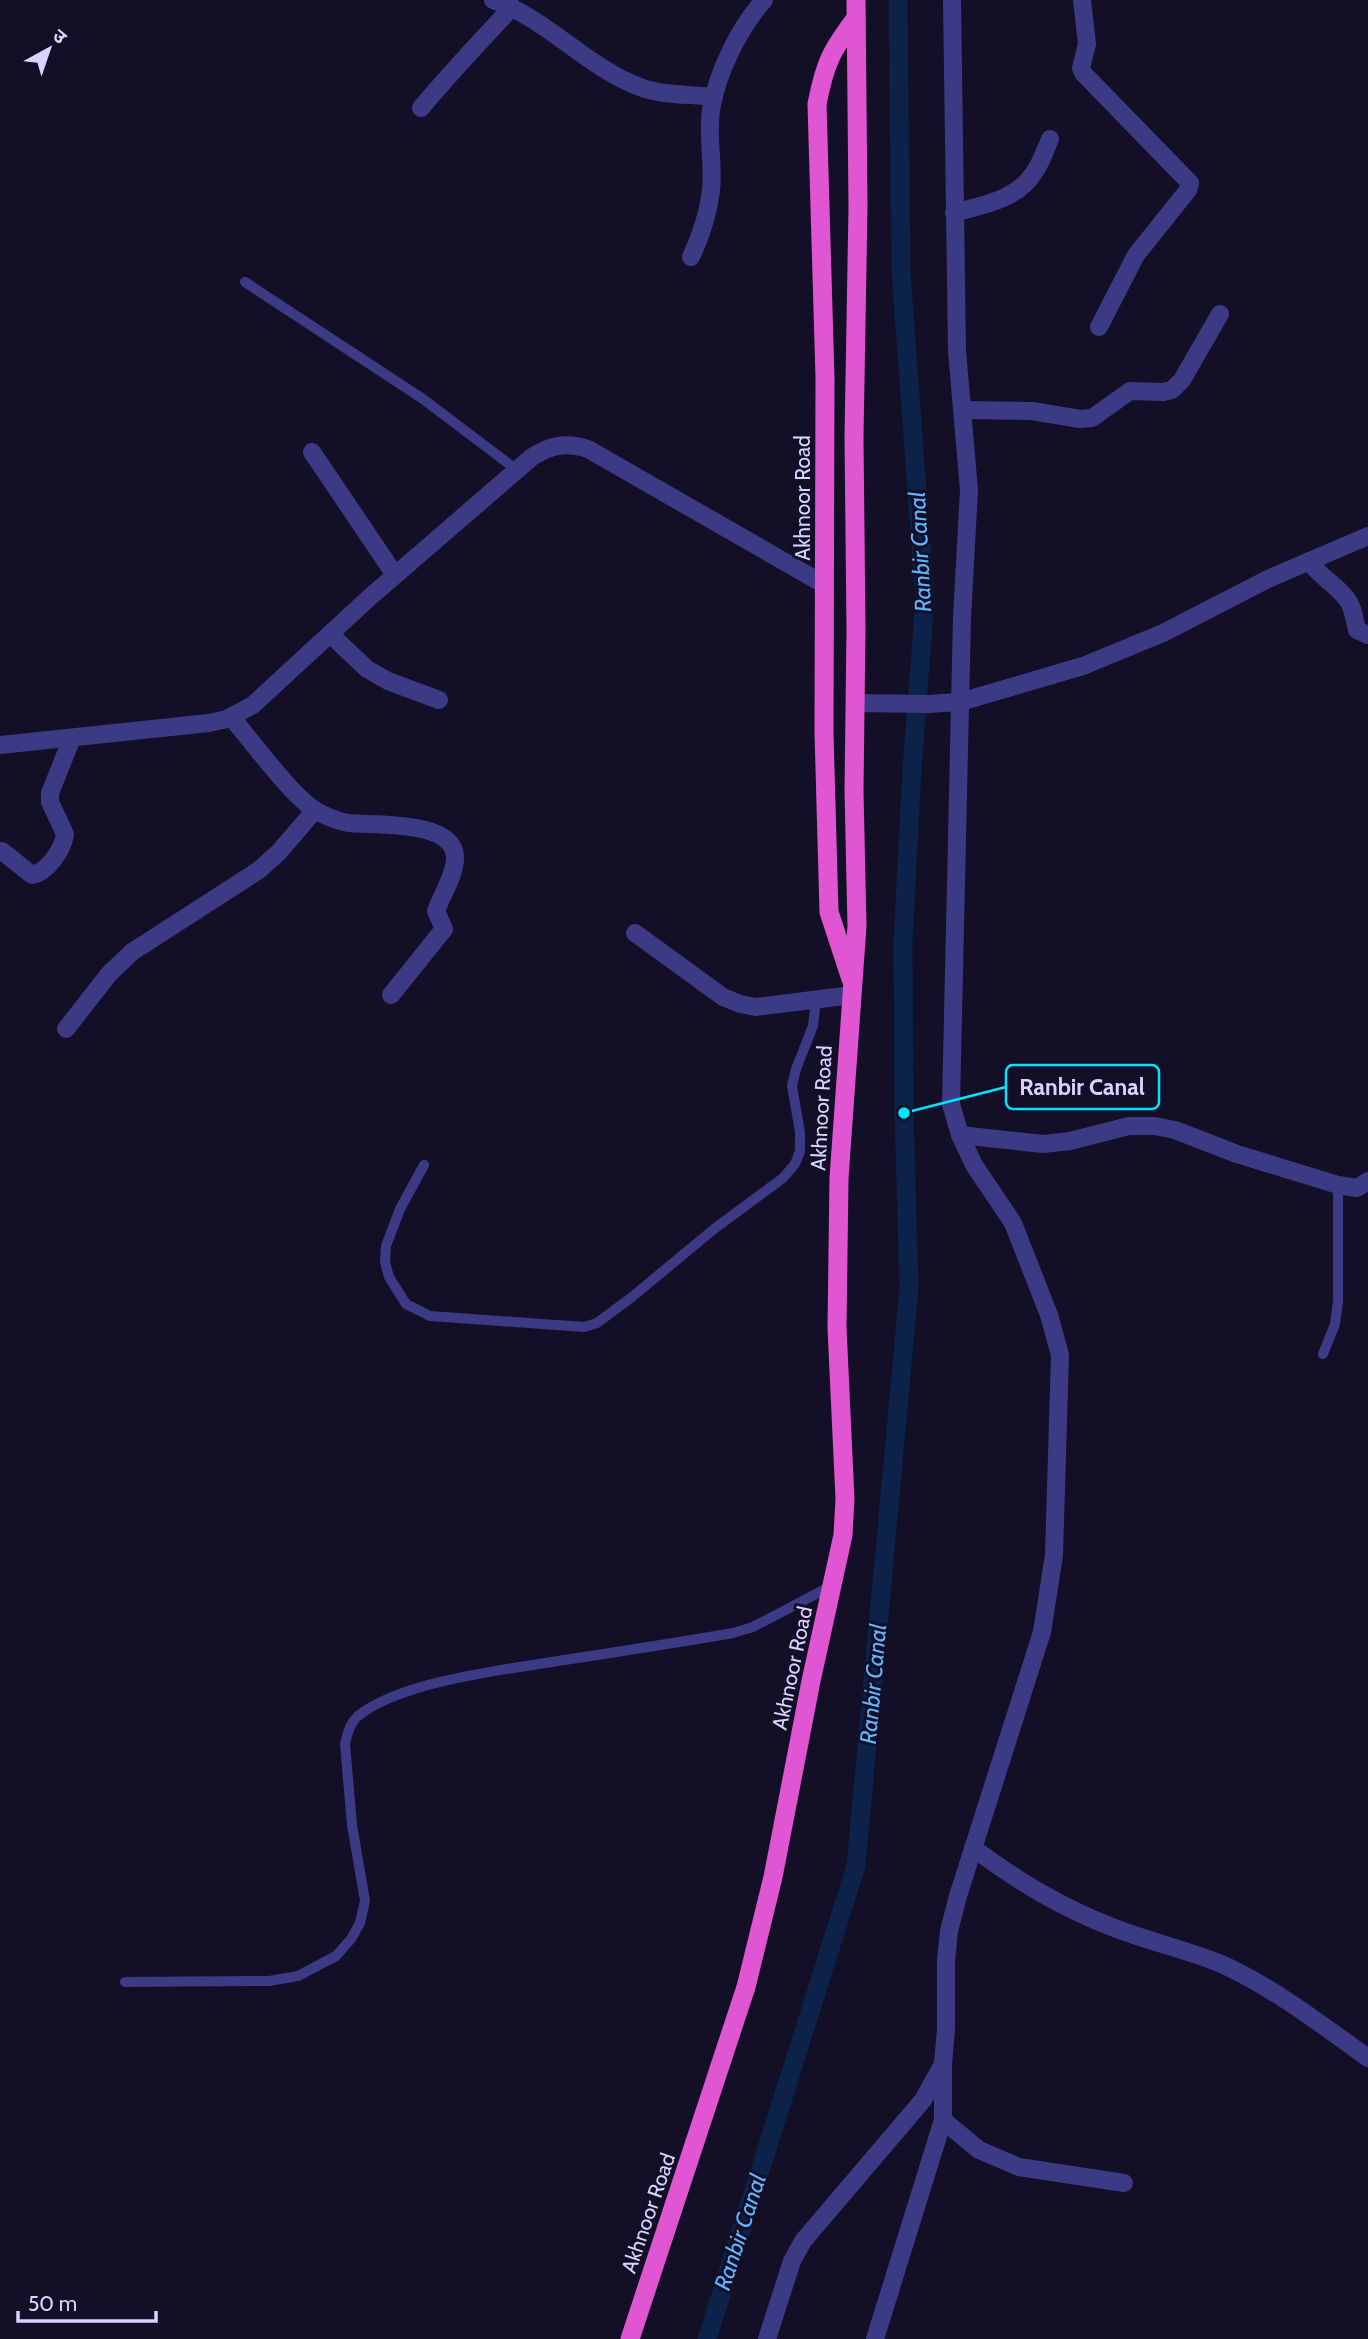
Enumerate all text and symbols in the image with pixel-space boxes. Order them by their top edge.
north arrow [14,14,84,84]
text: उ [48,24,72,49]
street label: Akhnoor Road [790,435,815,561]
water label: Ranbir Canal [903,490,937,613]
street label: Akhnoor Road [805,1045,837,1171]
callout: Ranbir Canal [1006,1065,1159,1109]
text: Ranbir Canal [1019,1073,1145,1101]
street label: Akhnoor Road [767,1604,817,1732]
water label: Ranbir Canal [854,1622,892,1745]
street label: Akhnoor Road [616,2150,680,2276]
water label: Ranbir Canal [708,2170,772,2294]
scale bar [18,2280,156,2324]
text: 50 m [28,2291,77,2316]

